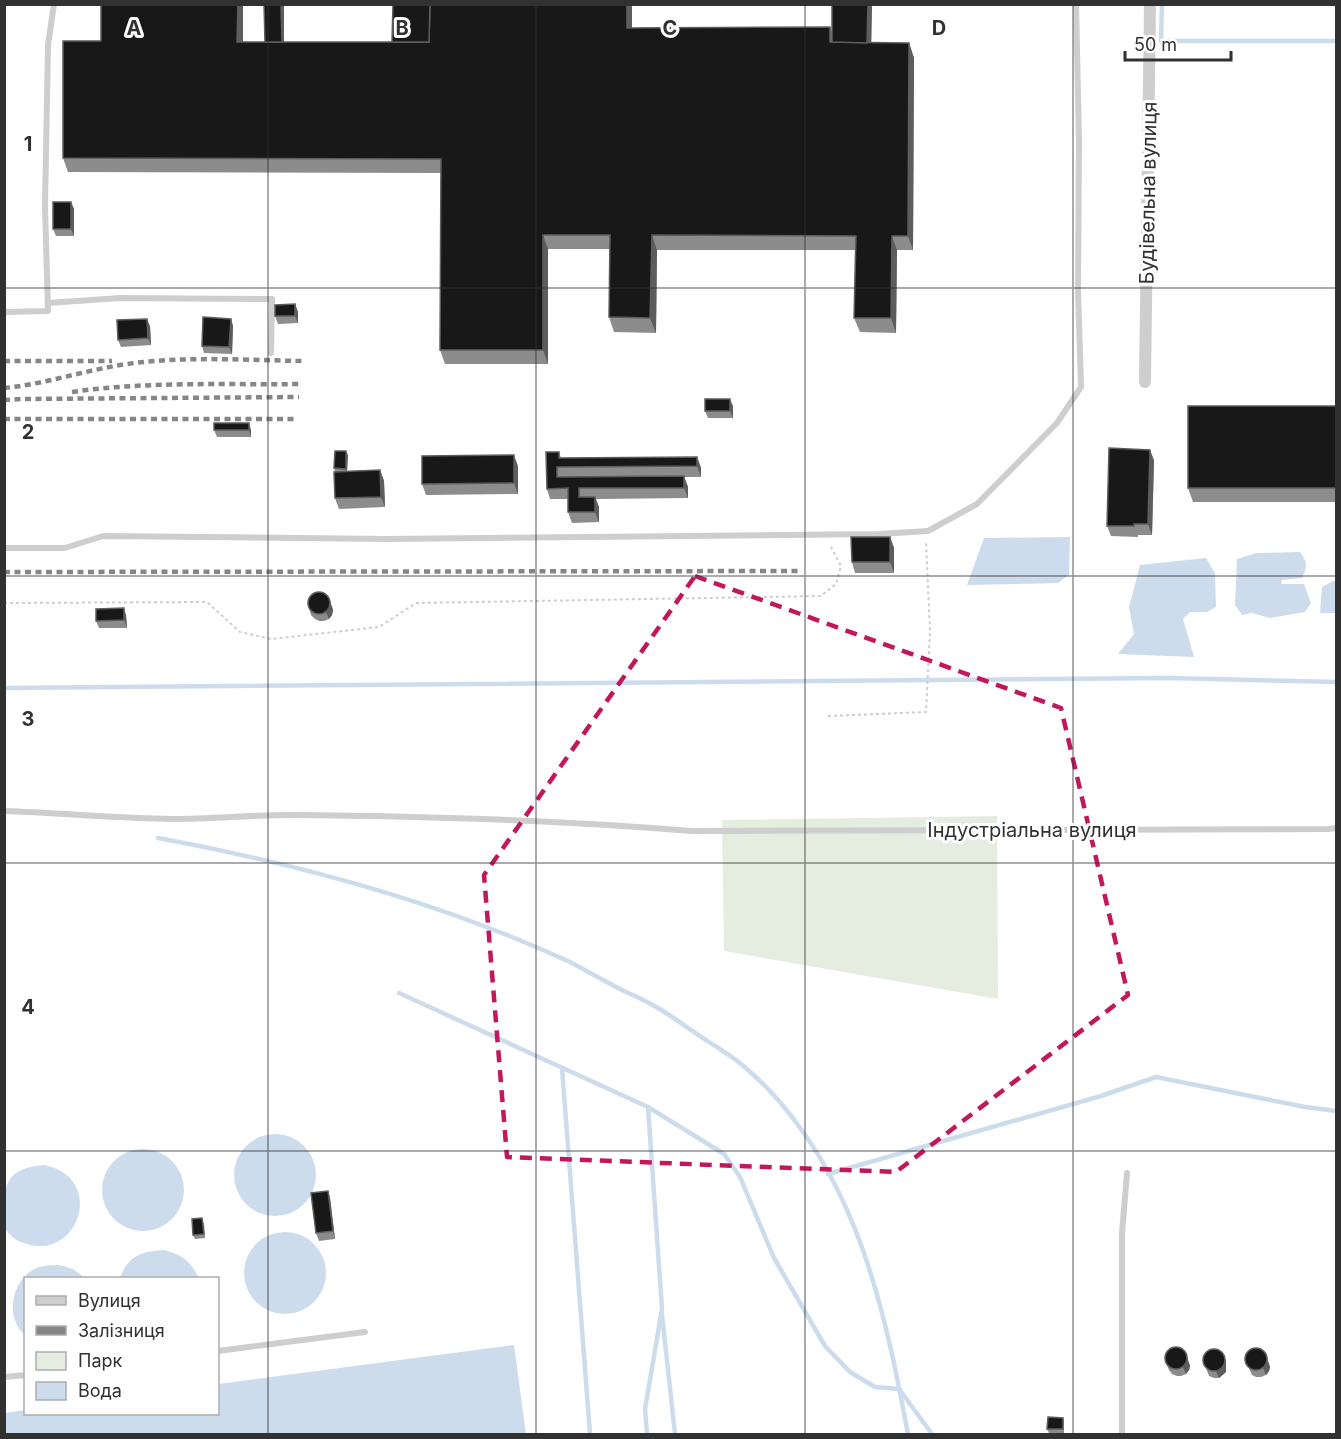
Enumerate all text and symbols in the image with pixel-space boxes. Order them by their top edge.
text: A [127,16,142,40]
text: B [395,16,409,40]
text: C [663,16,677,40]
text: D [932,16,946,40]
scale bar [1125,24,1232,62]
text: 50 m [1134,34,1177,55]
street label: Будівельна вулиця [1134,101,1162,285]
text: 1 [24,132,32,156]
text: 2 [22,420,34,444]
text: 3 [22,707,34,731]
street label: Індустріальна вулиця [927,818,1137,842]
text: 4 [21,995,35,1019]
legend [24,1277,219,1415]
text: Вулиця [78,1290,141,1311]
text: Залізниця [78,1320,165,1341]
text: Парк [78,1350,123,1371]
text: Вода [78,1380,122,1401]

